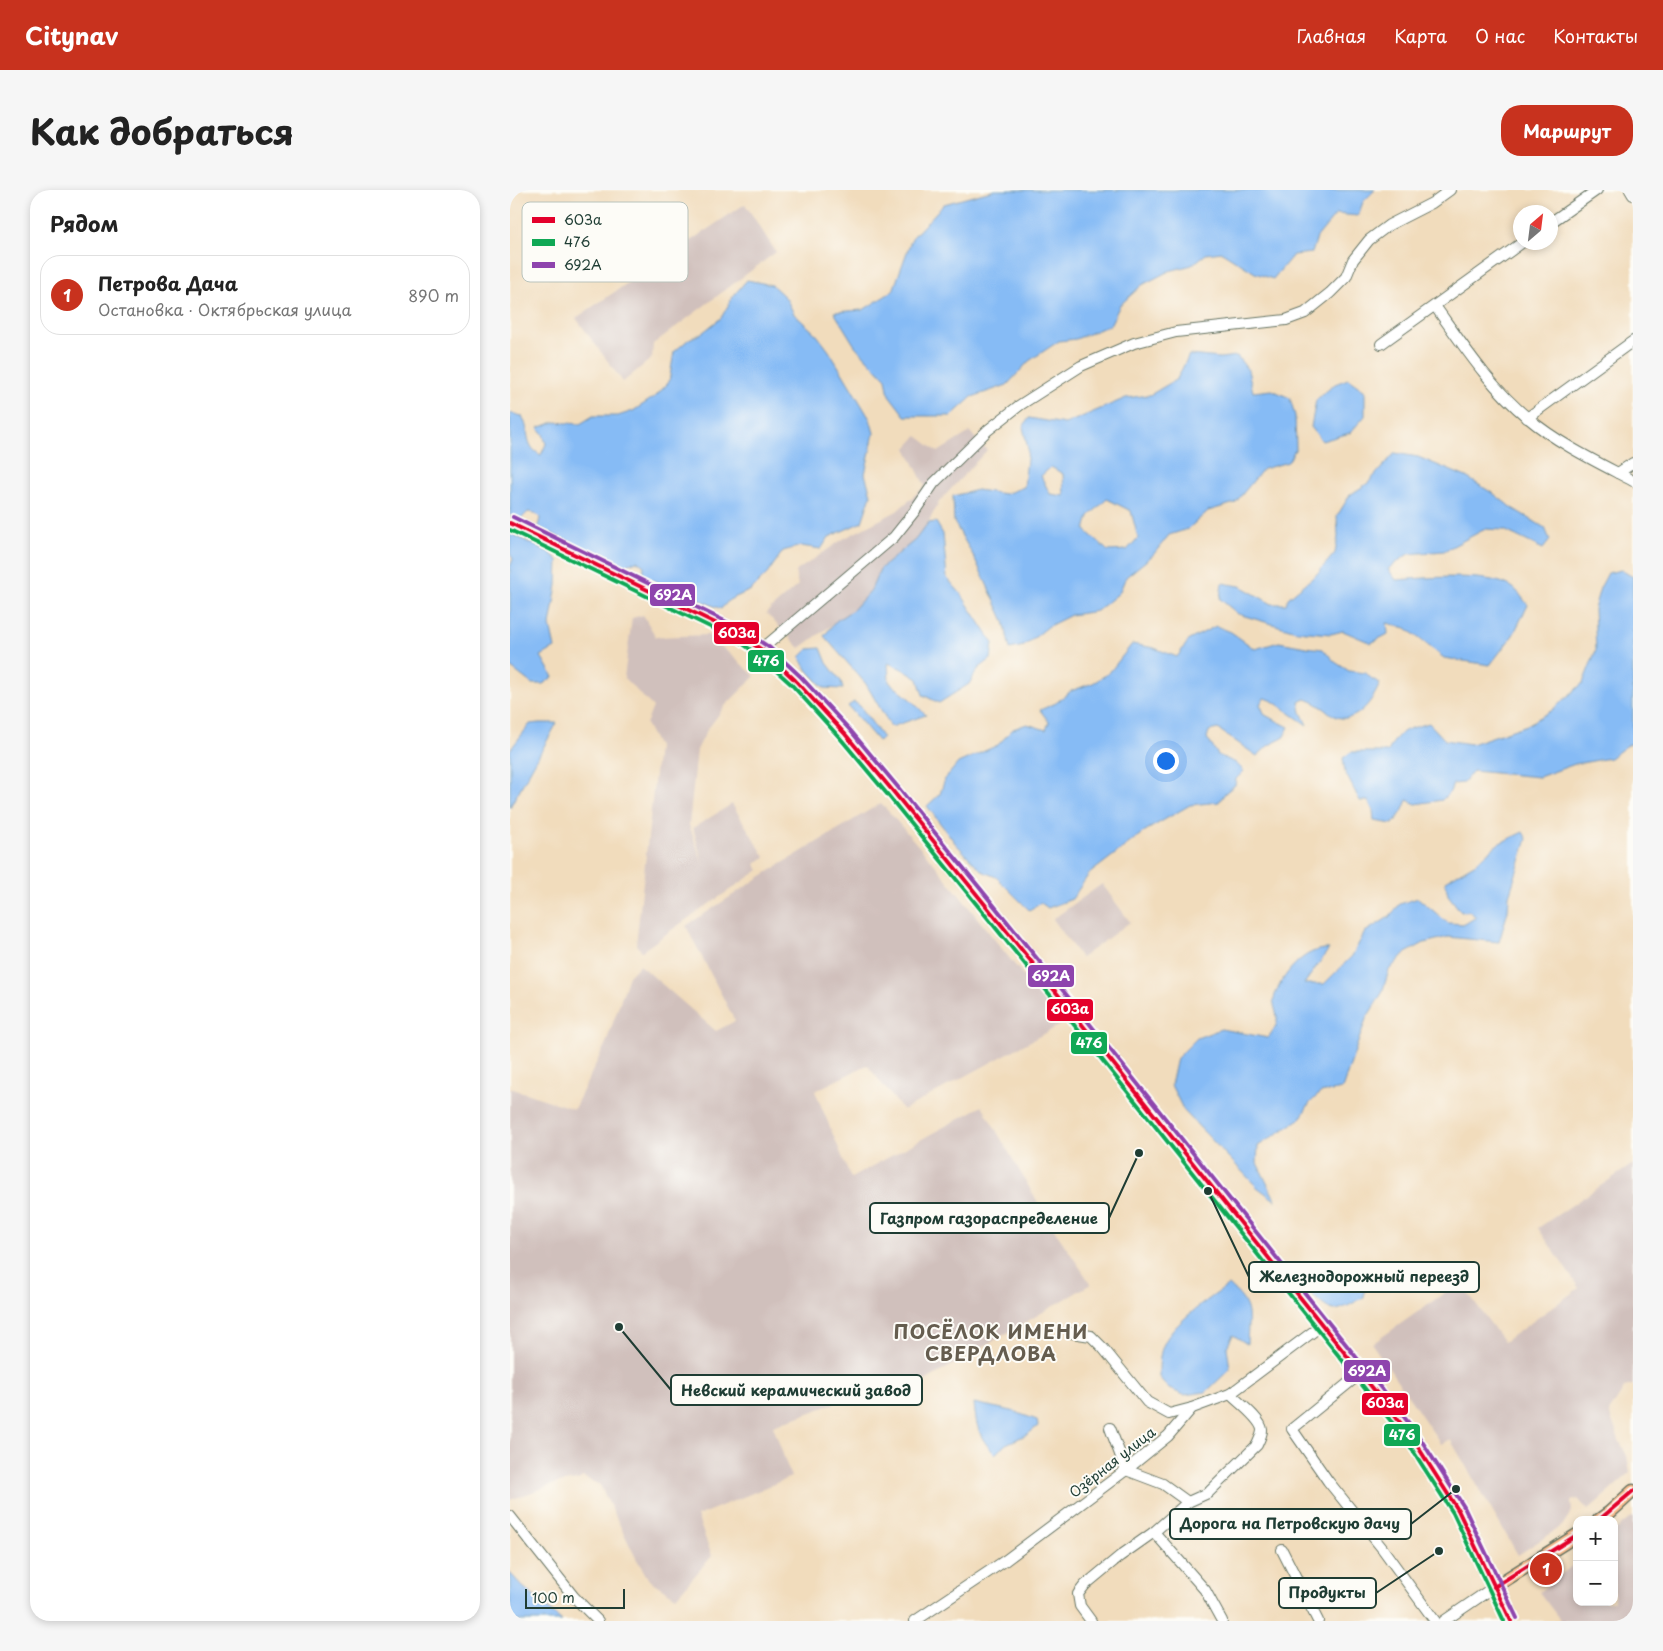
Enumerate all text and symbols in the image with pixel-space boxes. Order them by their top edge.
text: Citynav [25,17,118,53]
text: Главная [1297,22,1366,49]
text: Карта [1394,22,1447,49]
text: О нас [1475,22,1525,49]
text: Контакты [1553,22,1638,49]
text: Как добраться [30,104,294,157]
button: Маршрут [1501,105,1633,156]
legend [522,202,688,282]
north arrow [1513,205,1558,250]
text: Рядом [50,207,118,239]
text: 603а [564,209,602,230]
text: 476 [564,231,590,252]
text: 692А [564,254,602,275]
text: Петрова Дача [98,269,238,297]
text: 1 [63,283,71,307]
text: 890 m [408,283,459,307]
text: Остановка · Октябрьская улица [98,297,352,321]
line badge: 692А [649,583,696,607]
text: 692А [654,584,692,605]
line badge: 603а [713,621,760,645]
text: 603а [718,622,757,643]
line badge: 476 [747,649,785,673]
text: 476 [753,650,779,671]
your location [1153,748,1179,774]
line badge: 692А [1027,964,1075,988]
text: 692А [1032,965,1070,986]
line badge: 603а [1046,998,1094,1022]
text: 603а [1051,998,1090,1019]
line badge: 476 [1070,1031,1108,1055]
text: 476 [1076,1032,1102,1053]
callout: Газпром газораспределение [870,1203,1109,1233]
text: Газпром газораспределение [880,1206,1098,1229]
callout: Железнодорожный переезд [1249,1262,1479,1292]
text: Железнодорожный переезд [1259,1264,1469,1287]
district label: ПОСЁЛОК ИМЕНИ СВЕРДЛОВА [894,1317,1088,1367]
line badge: 692А [1343,1359,1391,1383]
text: 692А [1348,1360,1386,1381]
callout: Невский керамический завод [671,1375,922,1405]
text: Невский керамический завод [681,1378,911,1401]
line badge: 603а [1361,1392,1409,1416]
text: 603а [1366,1392,1405,1413]
street label: Озёрная улица [1064,1421,1160,1502]
line badge: 476 [1383,1423,1421,1447]
text: 476 [1389,1424,1415,1445]
callout: Дорога на Петровскую дачу [1170,1509,1411,1539]
text: Дорога на Петровскую дачу [1179,1511,1400,1534]
map controls [1573,1516,1618,1606]
button: + [1573,1516,1618,1561]
pin: 1 [1530,1550,1562,1588]
button: − [1573,1561,1618,1606]
callout: Продукты [1279,1578,1376,1608]
text: Продукты [1288,1580,1366,1603]
scale bar [525,1586,625,1609]
text: 100 m [532,1587,575,1608]

